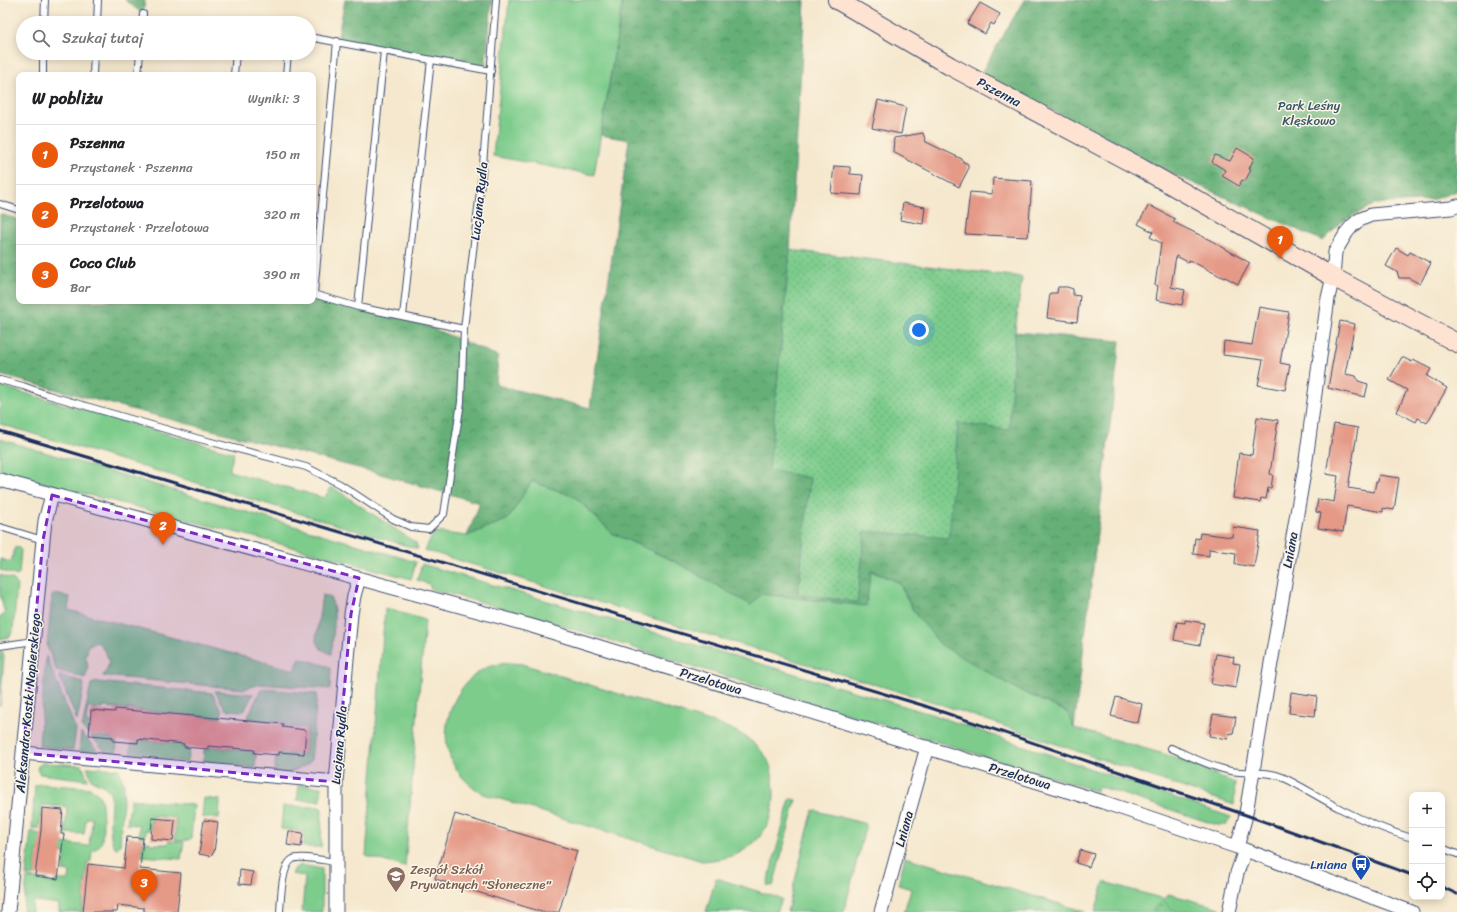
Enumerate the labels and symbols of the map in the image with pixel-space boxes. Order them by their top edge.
street label: Pszenna [973,71,1026,113]
park label: Park Leśny Klęskowo [1278,94,1340,132]
street label: Lucjana Rydla [463,160,495,241]
pin: 1 [1267,226,1293,259]
your location [909,320,929,340]
pin: 2 [150,512,176,545]
street label: Lniana [1275,529,1305,570]
street label: Aleksandra Kostki Napierskiego [9,612,47,795]
street label: Przelotowa [677,661,745,701]
street label: Lucjana Rydla [324,704,354,785]
street label: Przelotowa [986,756,1054,796]
street label: Lniana [888,808,920,850]
place label: Lniana [1310,853,1347,876]
bus stop icon: Lniana [1350,853,1372,881]
place label: Zespół Szkół Prywatnych "Słoneczne" [410,858,553,896]
school or university icon: Zespół Szkół Prywatnych "Słoneczne" [385,865,407,893]
pin: 3 [131,869,157,902]

